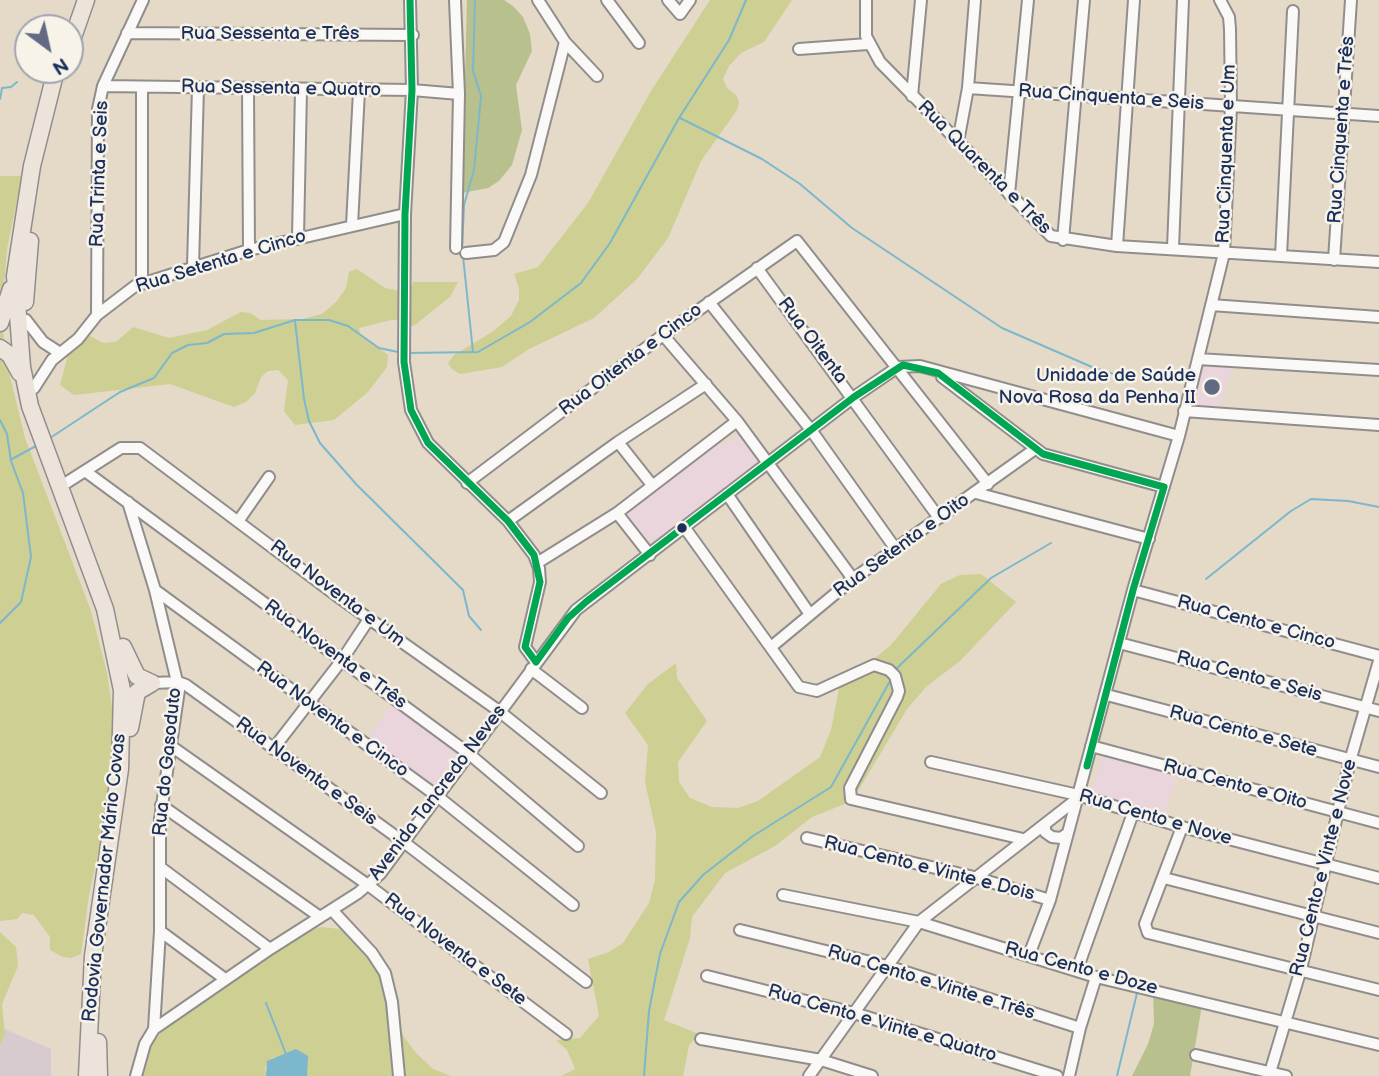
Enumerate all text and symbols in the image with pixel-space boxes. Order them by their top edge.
north arrow [14,14,84,84]
street label: Rua Sessenta e Três [181,23,359,45]
street label: Rua Cinquenta e Três [1324,36,1360,224]
text: N [47,52,72,79]
street label: Rua Cinquenta e Um [1212,64,1242,244]
street label: Rua Sessenta e Quatro [181,76,381,102]
street label: Rua Cinquenta e Seis [1017,80,1205,116]
street label: Rua Quarenta e Três [912,96,1056,240]
street label: Rua Trinta e Seis [86,100,114,248]
street label: Rua Setenta e Cinco [133,225,309,299]
street label: Rua Oitenta [772,293,852,389]
street label: Rua Oitenta e Cinco [555,299,707,421]
place label: Unidade de Saúde Nova Rosa da Penha II [999,365,1196,409]
marker: Unidade de Saúde Nova Rosa da Penha II [1202,377,1222,397]
street label: Rua Setenta e Oito [830,489,974,603]
unlabelled marker [675,521,689,535]
street label: Rua Noventa e Um [265,536,409,652]
street label: Rua Cento e Cinco [1175,591,1337,655]
street label: Rua Noventa e Três [259,595,411,715]
street label: Rua Cento e Seis [1174,647,1324,707]
street label: Rua Noventa e Cinco [251,657,413,783]
street label: Rua do Gasoduto [149,686,187,838]
street label: Avenida Tancredo Neves [365,701,511,885]
street label: Rua Cento e Sete [1166,701,1320,763]
street label: Rua Noventa e Seis [231,713,381,831]
street label: Rodovia Governador Mário Covas [79,733,131,1023]
street label: Rua Cento e Oito [1161,755,1309,815]
street label: Rua Cento e Vinte e Nove [1286,757,1362,979]
street label: Rua Cento e Nove [1076,785,1234,851]
street label: Rua Cento e Vinte e Dois [821,832,1037,906]
street label: Rua Noventa e Sete [379,889,531,1011]
street label: Rua Cento e Doze [1002,938,1160,1000]
street label: Rua Cento e Vinte e Três [824,941,1038,1025]
street label: Rua Cento e Vinte e Quatro [765,980,999,1068]

